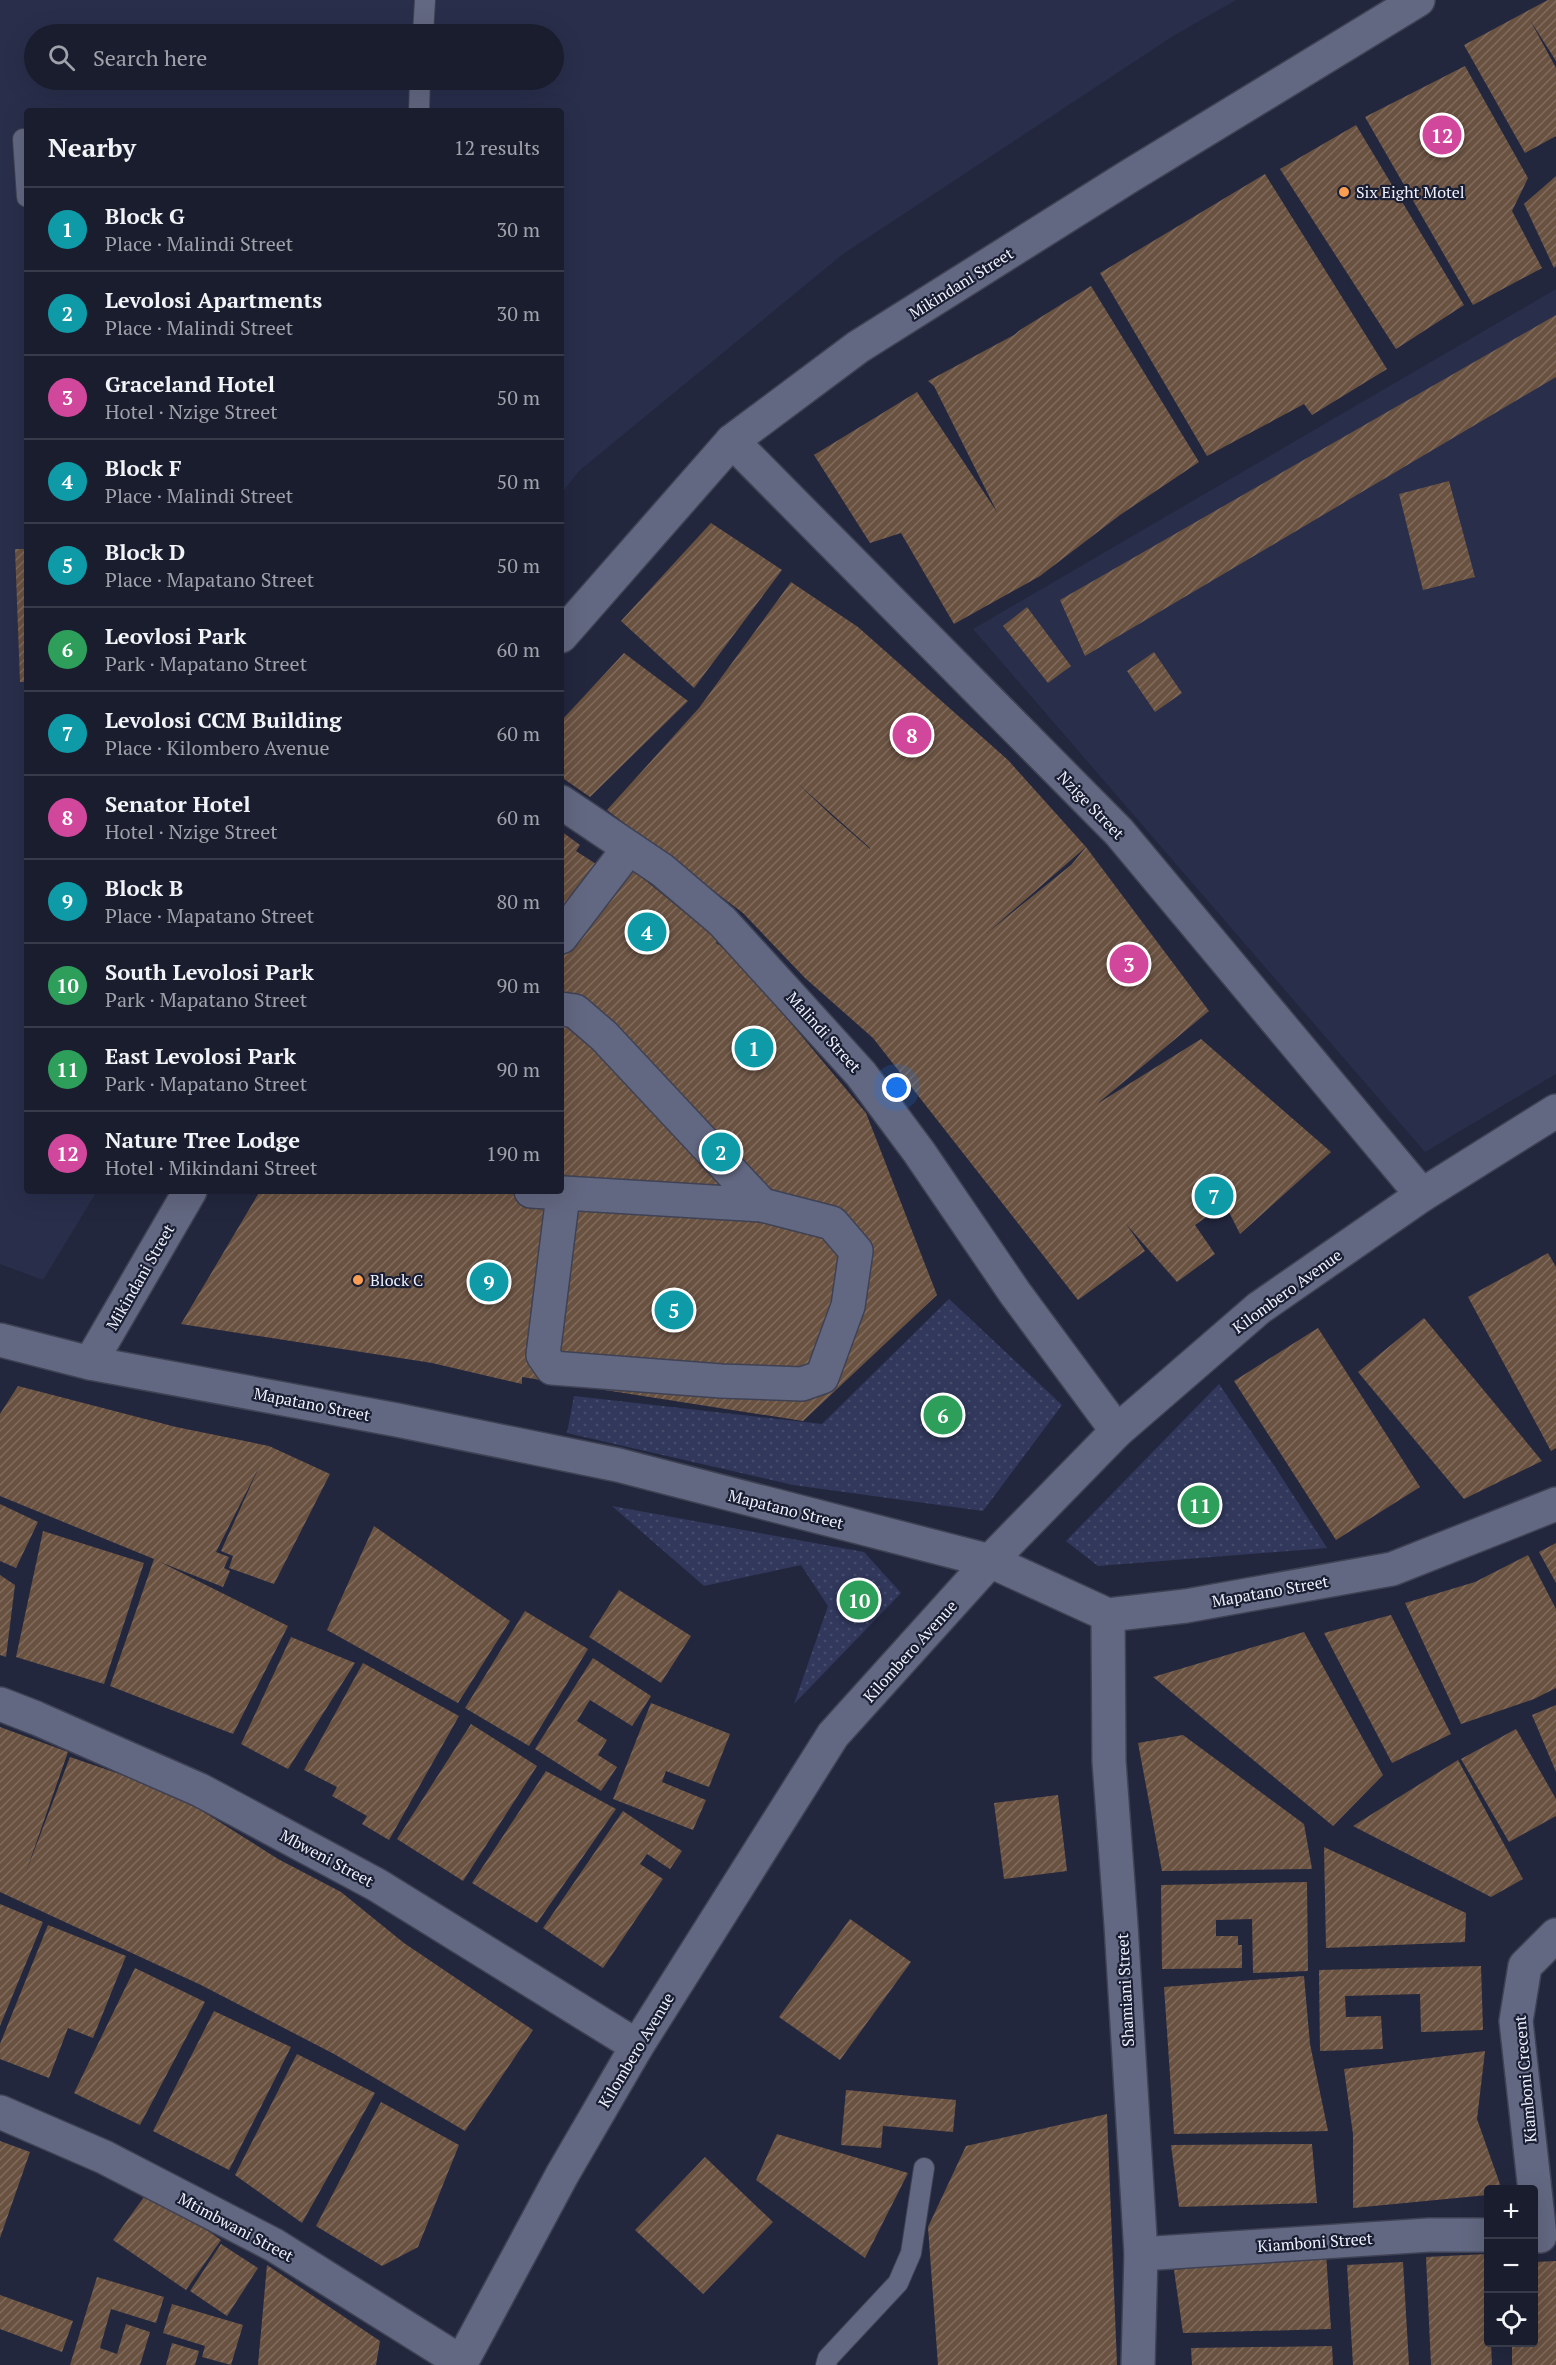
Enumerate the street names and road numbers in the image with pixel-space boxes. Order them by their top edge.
street label: Mikindani Street [905,242,1017,324]
street label: Nzige Street [1053,766,1129,844]
street label: Malindi Street [782,987,866,1077]
street label: Mikindani Street [101,1220,179,1334]
street label: Kilombero Avenue [1228,1244,1346,1338]
street label: Mapatano Street [252,1382,372,1426]
street label: Mapatano Street [726,1484,846,1534]
street label: Mapatano Street [1210,1570,1330,1612]
street label: Kilombero Avenue [858,1595,962,1707]
street label: Mbweni Street [276,1824,378,1892]
street label: Shamiani Street [1111,1933,1139,2047]
street label: Kilombero Avenue [593,1988,679,2112]
street label: Kiamboni Crecent [1508,2014,1542,2144]
street label: Mtimbwani Street [175,2187,298,2267]
street label: Kiamboni Street [1257,2227,1373,2257]

